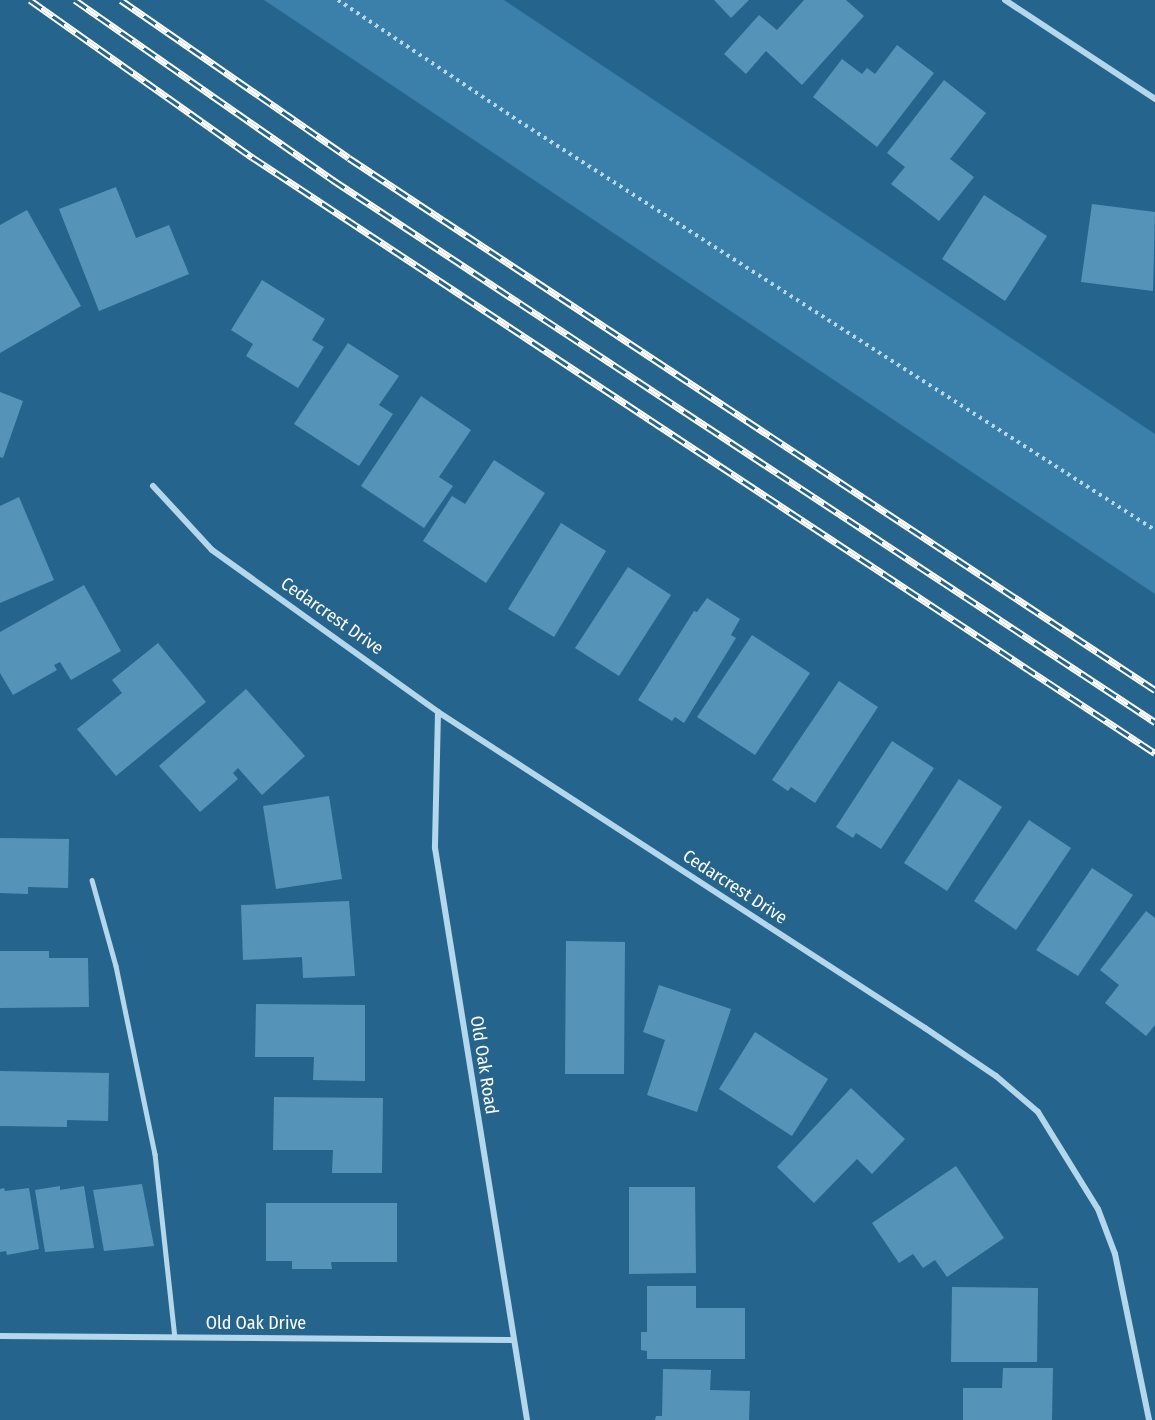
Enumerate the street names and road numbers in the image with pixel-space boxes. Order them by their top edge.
street label: Cedarcrest Drive [277,573,387,659]
street label: Cedarcrest Drive [679,845,791,929]
street label: Old Oak Road [466,1014,502,1116]
street label: Old Oak Drive [206,1312,306,1334]

